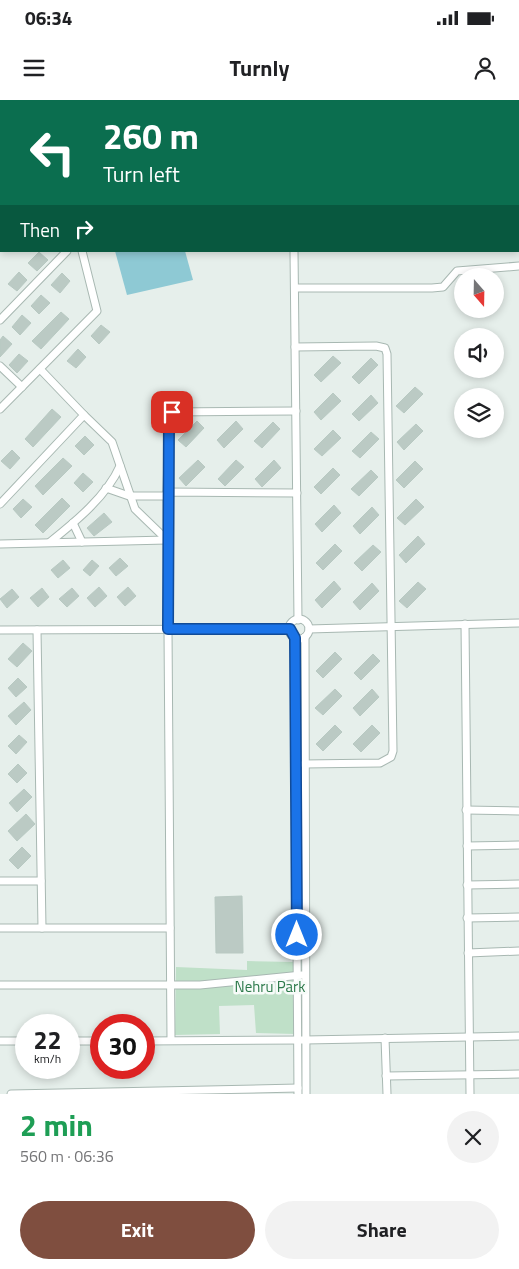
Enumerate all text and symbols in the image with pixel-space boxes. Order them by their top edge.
text: 06:34 [25,3,72,32]
text: Turnly [230,51,289,85]
icon: menu [20,54,48,82]
icon: person [471,54,499,82]
text: 260 m [103,109,199,163]
icon: left [20,120,85,185]
text: Turn left [103,157,180,191]
text: Then [20,215,60,244]
icon: right [70,215,98,243]
north arrow [454,268,504,318]
map controls [454,268,504,438]
button: sound [454,328,504,378]
button: layers [454,388,504,438]
pin [151,391,193,433]
icon: arrive [158,398,186,426]
position arrow [270,908,322,960]
park label: Nehru Park [235,975,305,998]
speed limit sign: 30 [90,1014,155,1079]
text: 22 [33,1021,62,1059]
text: km/h [34,1049,61,1068]
text: 2 min [20,1102,93,1148]
button: close [447,1111,499,1163]
text: 560 m · 06:36 [20,1144,114,1168]
button: Exit [20,1201,255,1259]
button: Share [265,1201,499,1259]

